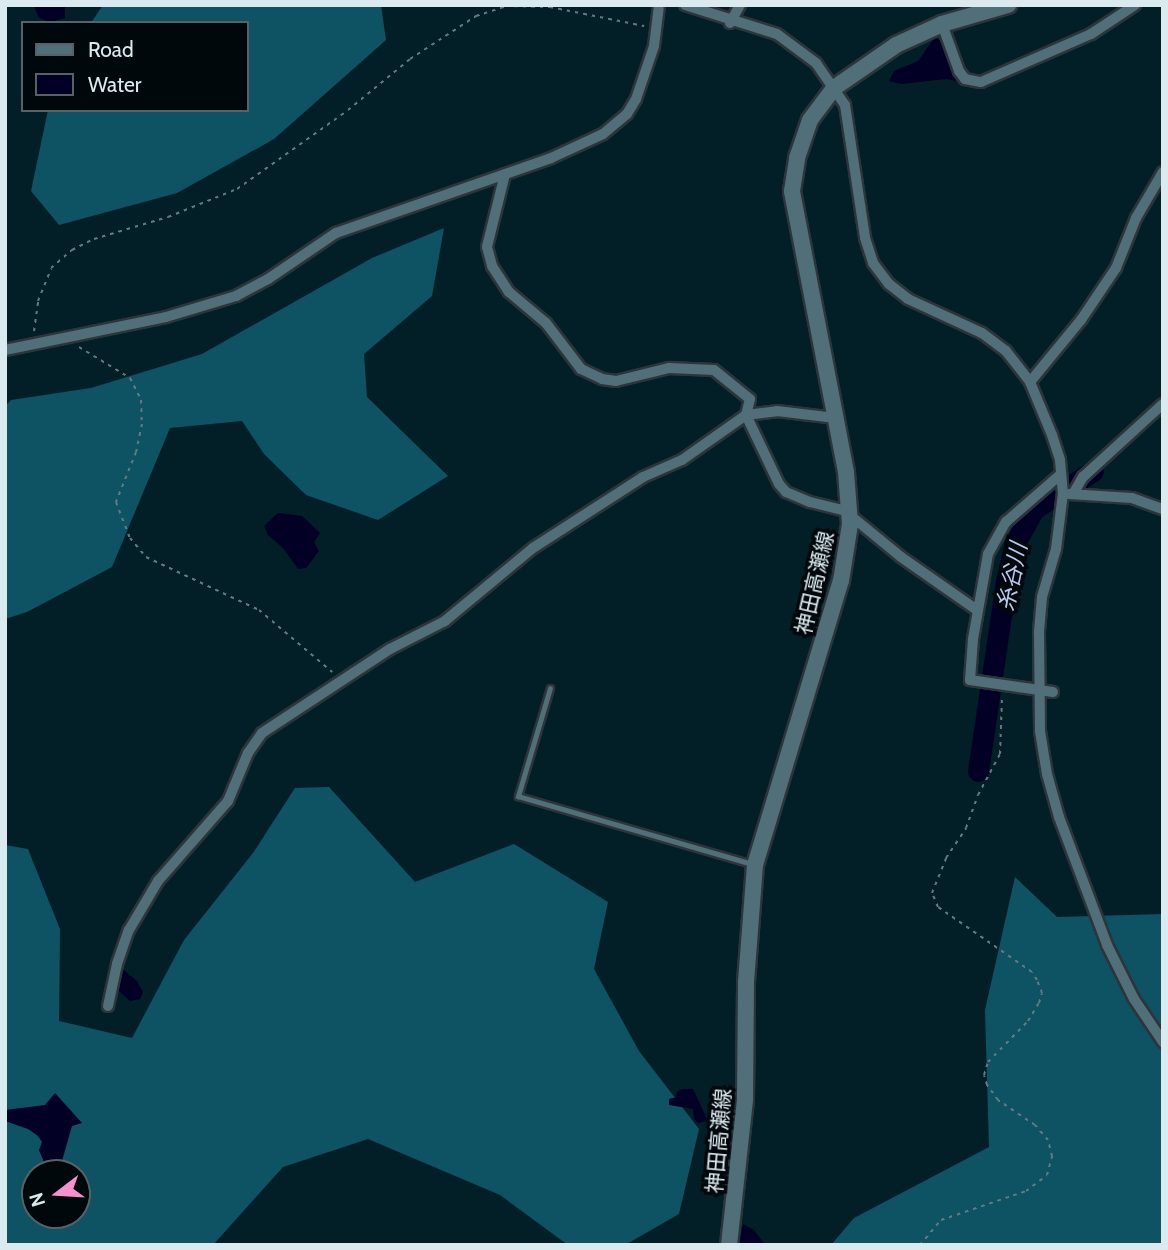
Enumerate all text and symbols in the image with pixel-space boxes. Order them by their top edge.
legend [21,21,248,112]
text: Road [88,37,134,62]
text: Water [88,72,141,97]
street label: 神田高瀬線 [791,529,839,637]
water label: 糸谷川 [991,540,1033,614]
street label: 神田高瀬線 [702,1088,736,1194]
north arrow [21,1159,91,1229]
text: N [24,1190,50,1209]

